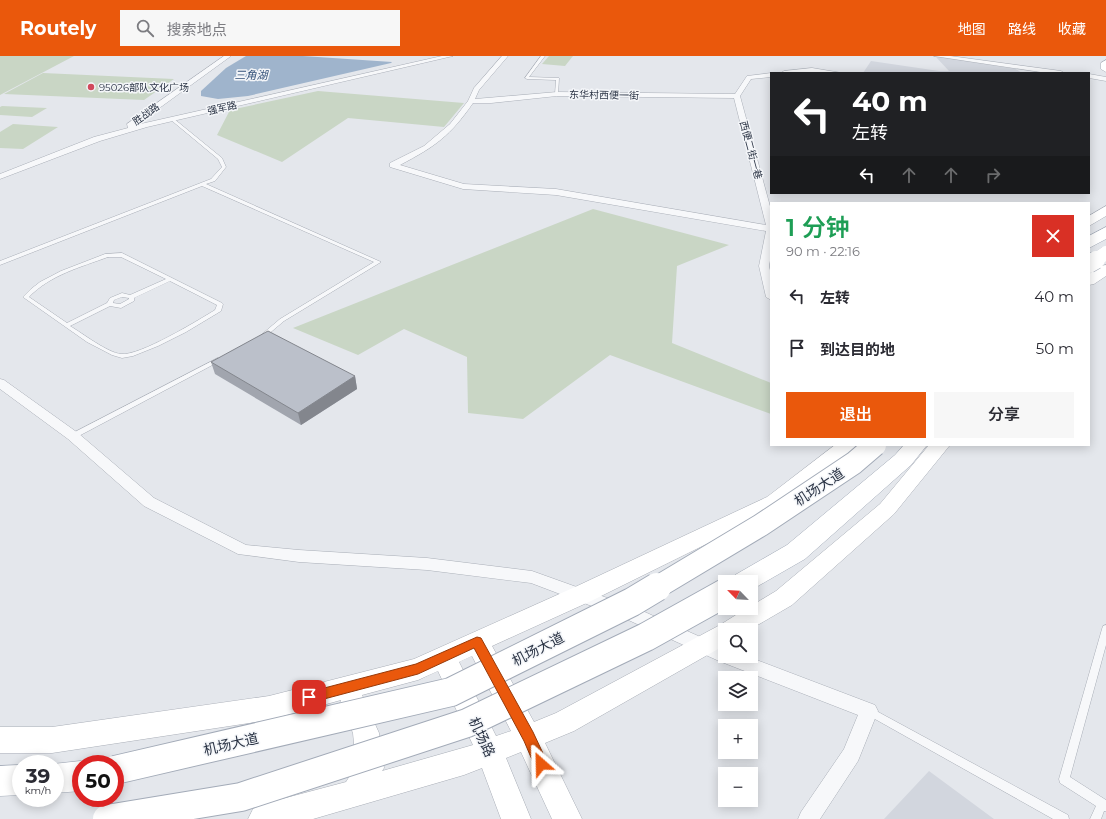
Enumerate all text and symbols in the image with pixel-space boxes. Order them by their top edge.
search box [120,10,400,46]
text: Routely [20,17,96,40]
icon: search [134,17,156,39]
text: 搜索地点 [166,20,227,39]
text: 地图 [958,20,986,38]
text: 路线 [1008,20,1036,38]
text: 收藏 [1058,20,1086,38]
water label: 三角湖 [235,68,269,82]
place label: 95026部队文化广场 [99,81,189,94]
marker: 95026部队文化广场 [86,82,96,92]
text: 40 m [852,84,928,118]
street label: 东华村西便一街 [569,88,639,102]
icon: left [786,88,838,140]
street label: 强军路 [206,98,238,118]
street label: 胜战路 [130,100,162,128]
street label: 西便二街一巷 [737,119,765,181]
text: 左转 [852,122,888,144]
icon: left [856,164,878,186]
icon: ahead [898,164,920,186]
icon: ahead [940,164,962,186]
icon: right [982,164,1004,186]
text: 1 分钟 [786,213,850,242]
button: close [1032,215,1074,257]
text: 90 m · 22:16 [786,243,860,259]
icon: left [786,285,808,307]
text: 40 m [1034,287,1074,306]
text: 左转 [820,288,850,307]
icon: arrive [786,337,808,359]
text: 50 m [1036,339,1074,358]
text: 到达目的地 [820,340,895,359]
button: 退出 [786,392,926,438]
button: 分享 [934,392,1074,438]
street label: 机场大道 [791,464,847,510]
north arrow [718,575,758,615]
map controls [718,575,758,807]
button: search [718,623,758,663]
street label: 机场大道 [509,628,567,670]
button: layers [718,671,758,711]
pin [292,680,326,714]
icon: arrive [298,686,320,708]
street label: 机场路 [465,714,499,760]
button: + [718,719,758,759]
street label: 机场大道 [202,729,260,759]
position arrow [520,743,562,785]
speed limit sign: 50 [72,755,124,807]
text: 39 [26,764,50,788]
button: − [718,767,758,807]
text: km/h [25,784,51,797]

